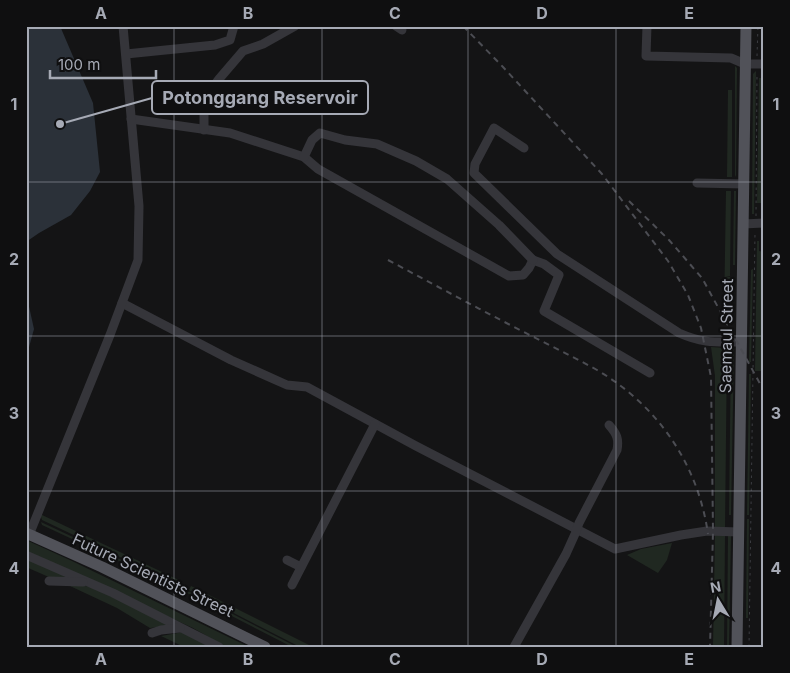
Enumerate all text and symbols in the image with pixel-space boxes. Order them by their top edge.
text: A [95,3,107,23]
text: B [243,3,253,23]
text: C [389,3,401,23]
text: D [536,3,548,23]
text: E [684,3,694,23]
scale bar [50,48,156,80]
text: 100 m [58,55,100,74]
callout: Potonggang Reservoir [152,81,368,114]
text: Potonggang Reservoir [162,87,358,108]
text: 1 [11,94,17,114]
text: 1 [773,94,779,114]
text: 2 [9,249,19,269]
text: 2 [771,249,781,269]
street label: Saemaul Street [715,279,737,393]
text: 3 [9,403,19,423]
text: 3 [771,403,781,423]
street label: Future Scientists Street [69,529,237,621]
text: 4 [9,558,20,578]
text: 4 [771,558,782,578]
north arrow [692,576,742,626]
text: N [709,577,722,596]
text: A [95,649,107,669]
text: B [243,649,253,669]
text: C [389,649,401,669]
text: D [536,649,548,669]
text: E [684,649,694,669]

